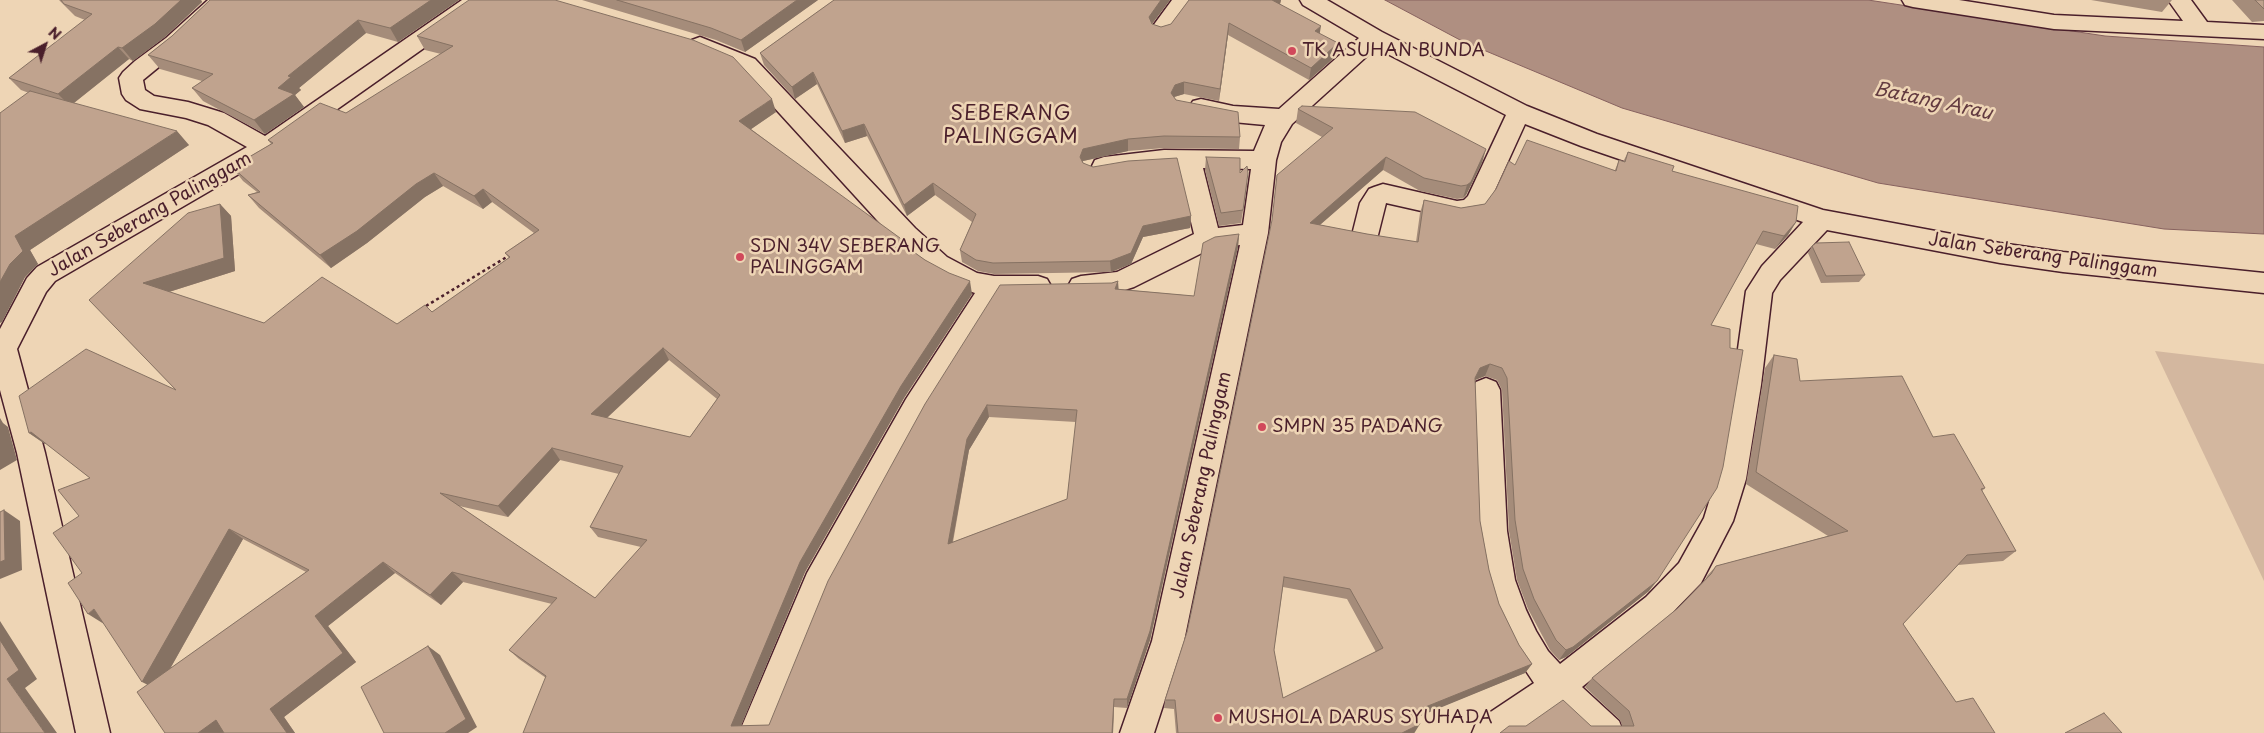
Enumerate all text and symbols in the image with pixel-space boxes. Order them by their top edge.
north arrow [20,20,70,70]
text: N [44,22,66,45]
place label: TK ASUHAN BUNDA [1302,40,1485,62]
marker: TK ASUHAN BUNDA [1286,45,1298,57]
water label: Batang Arau [1872,78,1994,126]
district label: SEBERANG PALINGGAM [942,102,1080,149]
street label: Jalan Seberang Palinggam [44,148,256,282]
street label: Jalan Seberang Palinggam [1927,229,2159,283]
place label: SDN 34V SEBERANG PALINGGAM [750,236,941,278]
marker: SDN 34V SEBERANG PALINGGAM [734,251,746,263]
street label: Jalan Seberang Palinggam [1167,370,1237,600]
place label: SMPN 35 PADANG [1272,416,1443,438]
marker: SMPN 35 PADANG [1256,421,1268,433]
place label: MUSHOLA DARUS SYUHADA [1228,707,1493,729]
marker: MUSHOLA DARUS SYUHADA [1212,712,1224,724]

